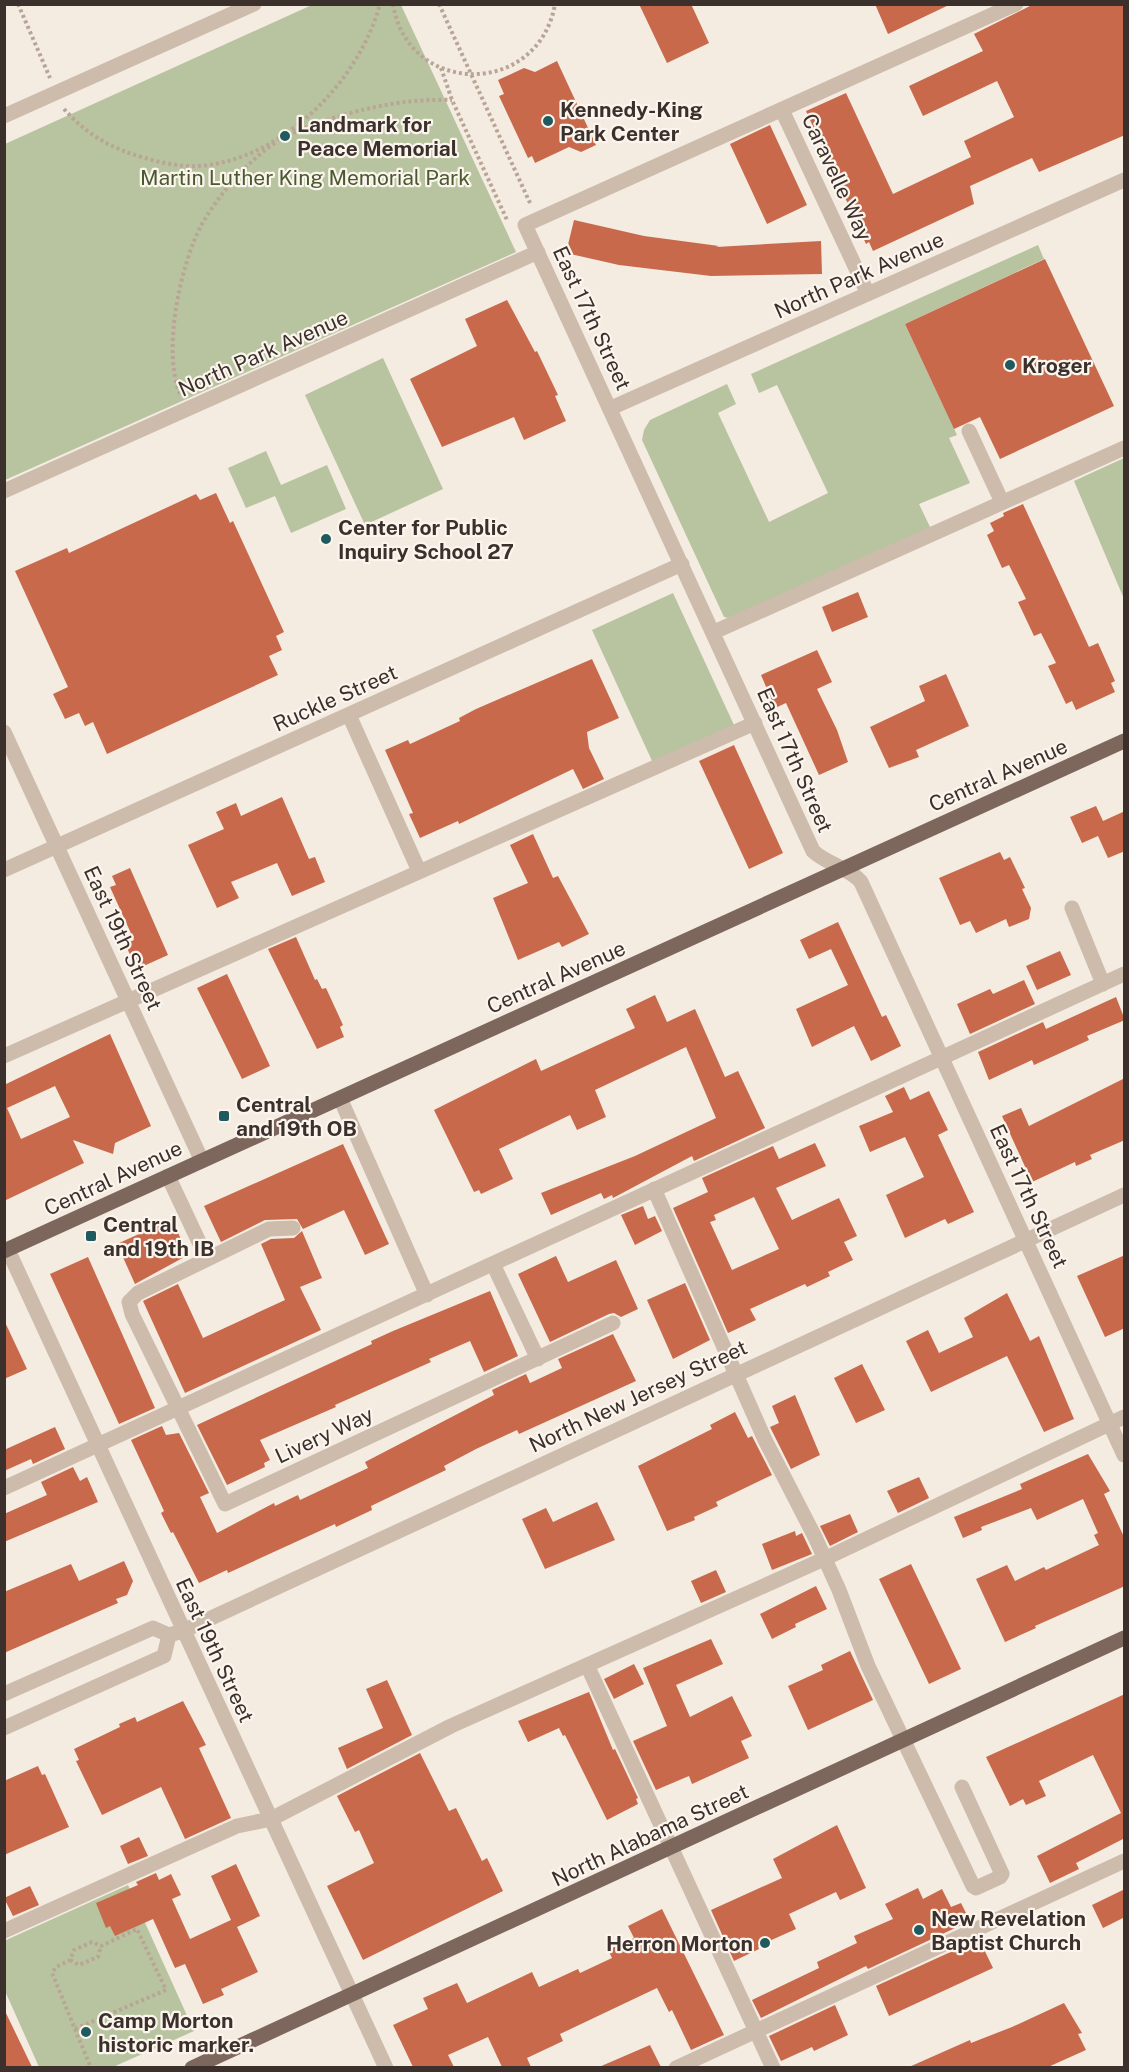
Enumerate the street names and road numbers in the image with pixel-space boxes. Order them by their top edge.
street label: Caravelle Way [797,110,877,244]
street label: North Park Avenue [770,226,948,324]
street label: East 17th Street [548,242,636,394]
street label: North Park Avenue [174,304,352,402]
street label: Ruckle Street [269,659,401,737]
street label: East 17th Street [752,684,838,836]
street label: Central Avenue [925,733,1071,817]
street label: East 19th Street [79,862,167,1014]
street label: Central Avenue [483,935,629,1019]
street label: East 17th Street [985,1120,1073,1272]
street label: Central Avenue [40,1135,186,1221]
street label: North New Jersey Street [525,1334,751,1458]
street label: Livery Way [271,1401,377,1469]
street label: East 19th Street [171,1574,259,1726]
street label: North Alabama Street [548,1778,752,1892]

